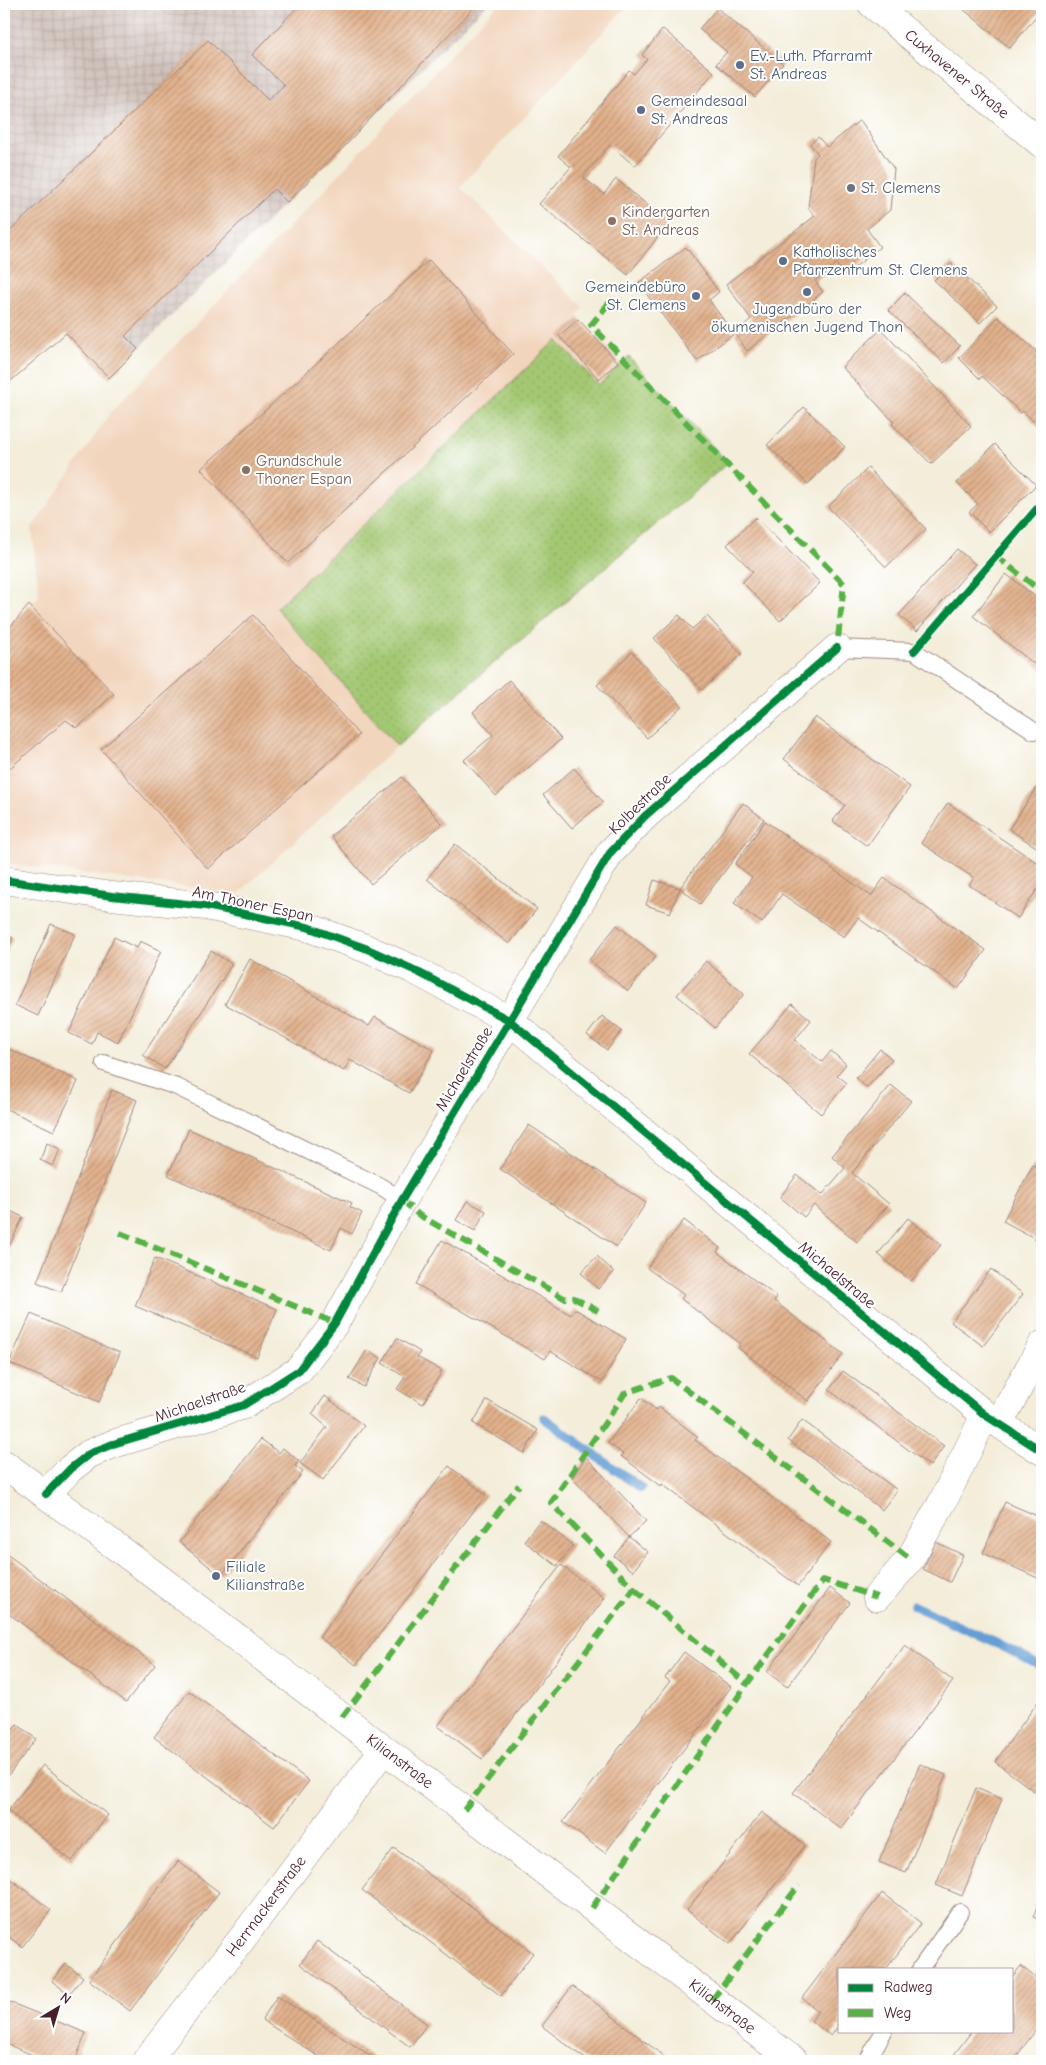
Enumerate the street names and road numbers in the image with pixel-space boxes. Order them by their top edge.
street label: Cuxhavener Straße [901,26,1013,122]
street label: Kolbestraße [605,770,675,838]
street label: Am Thoner Espan [191,882,315,926]
street label: Michaelstraße [432,1024,496,1114]
street label: Michaelstraße [795,1238,879,1312]
street label: Michaelstraße [152,1378,248,1426]
street label: Kilianstraße [363,1730,437,1792]
street label: Herrnackerstraße [223,1852,310,1960]
street label: Kilianstraße [685,1975,759,2037]

